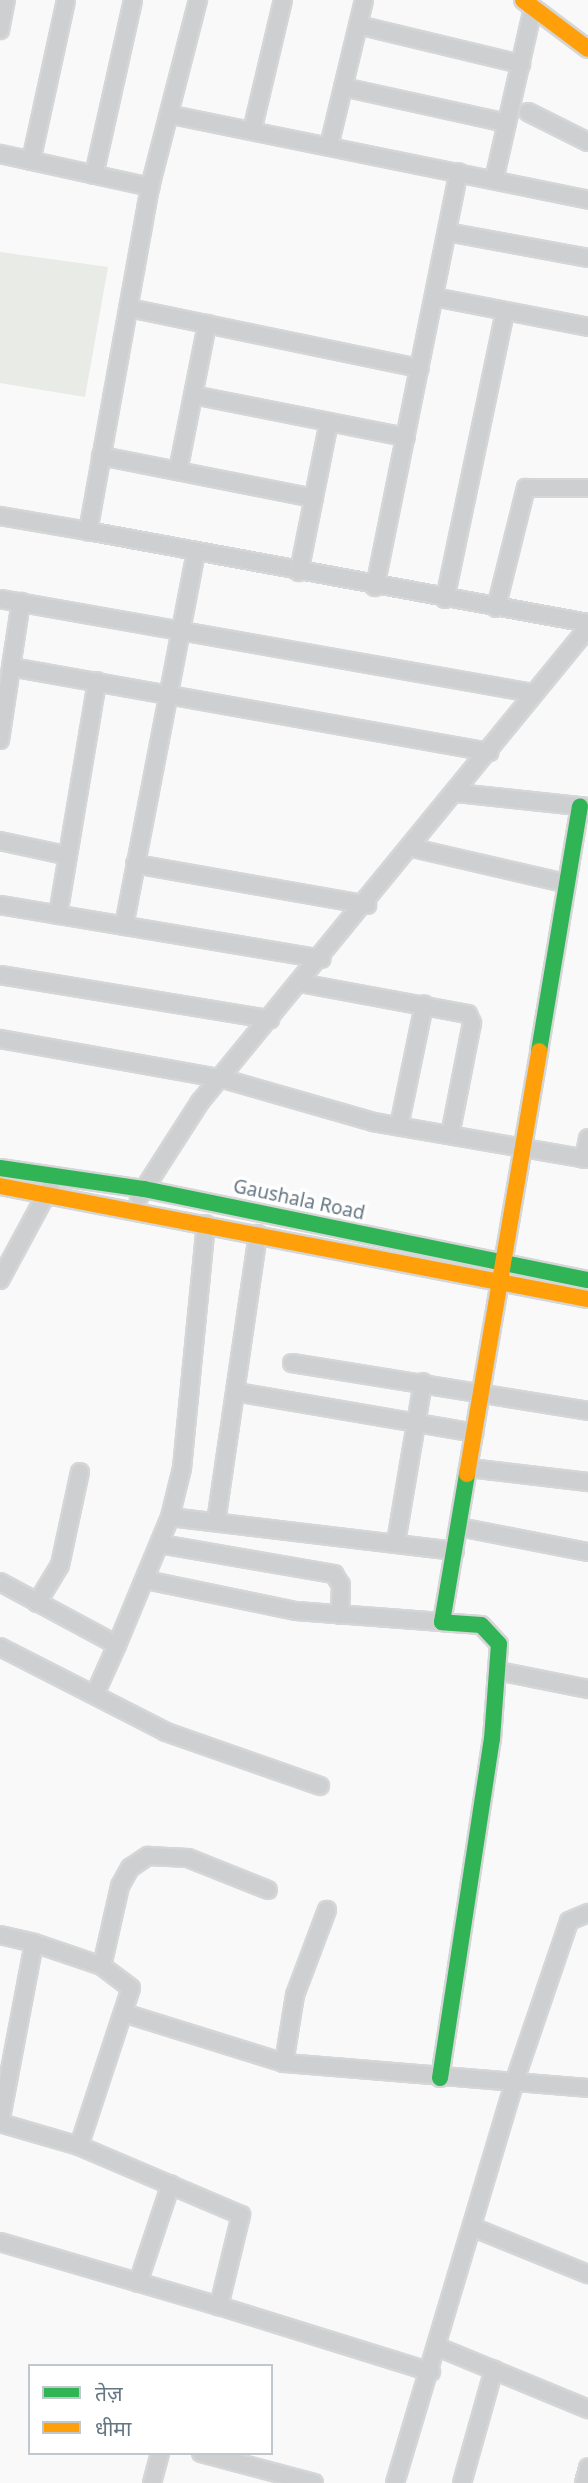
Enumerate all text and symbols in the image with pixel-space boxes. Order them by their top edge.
street label: Gaushala Road [231,1175,367,1225]
legend [28,2364,273,2455]
text: तेज़ [95,2379,123,2407]
text: धीमा [95,2414,131,2442]

